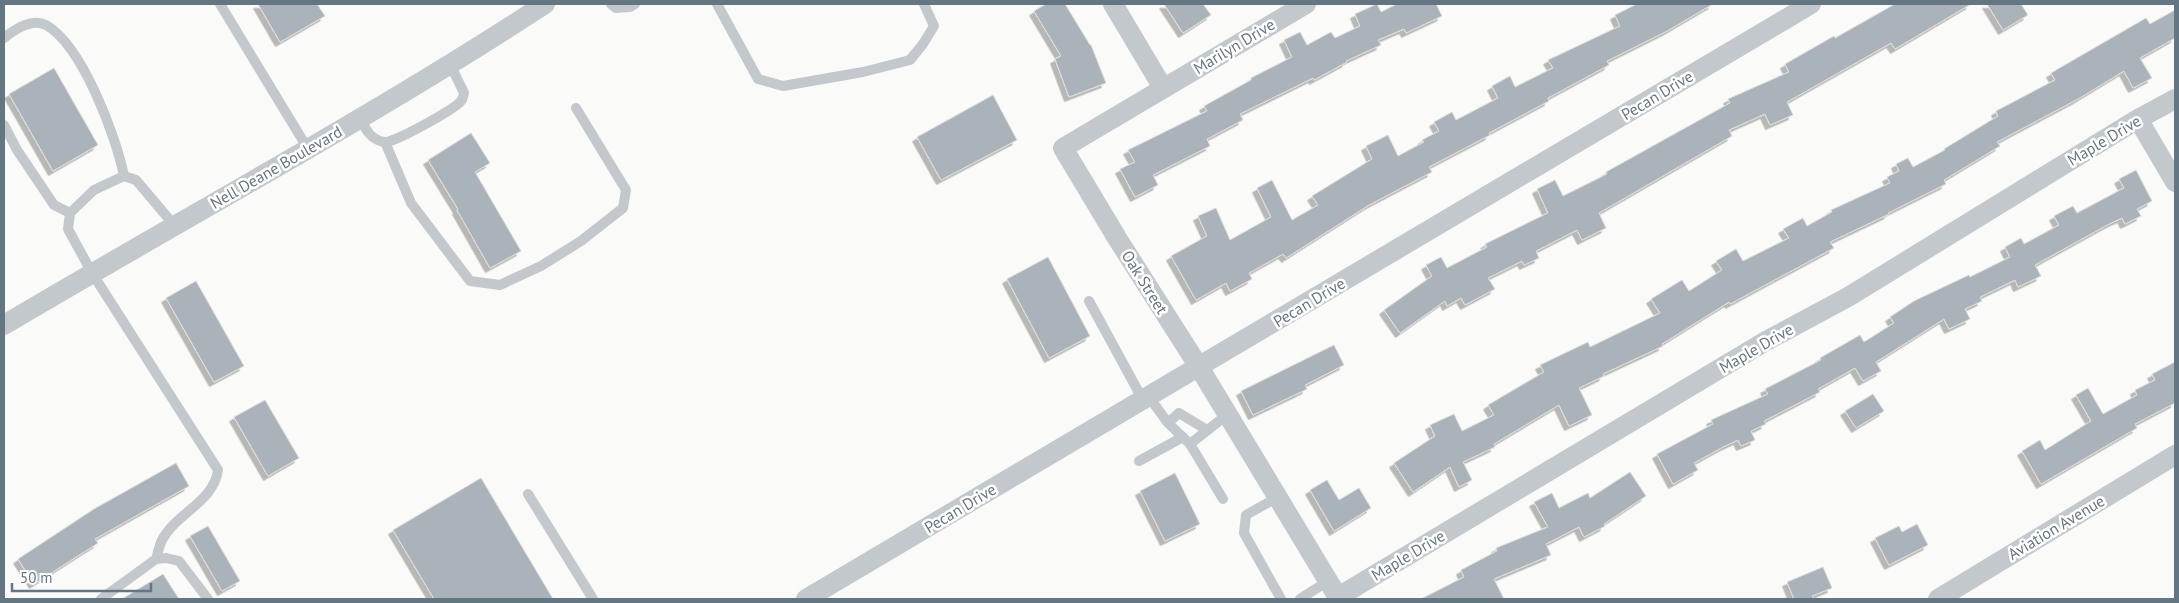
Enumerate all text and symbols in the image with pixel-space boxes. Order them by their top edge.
street label: Marilyn Drive [1190,14,1278,78]
street label: Pecan Drive [1617,66,1697,124]
street label: Maple Drive [2064,110,2144,170]
street label: Nell Deane Boulevard [207,121,345,213]
street label: Oak Street [1118,247,1173,318]
street label: Pecan Drive [1269,273,1349,331]
street label: Maple Drive [1715,319,1797,377]
street label: Pecan Drive [920,479,1000,537]
street label: Aviation Avenue [2004,490,2108,564]
street label: Maple Drive [1368,525,1448,585]
scale bar [12,560,151,592]
text: 50 m [20,568,53,587]

